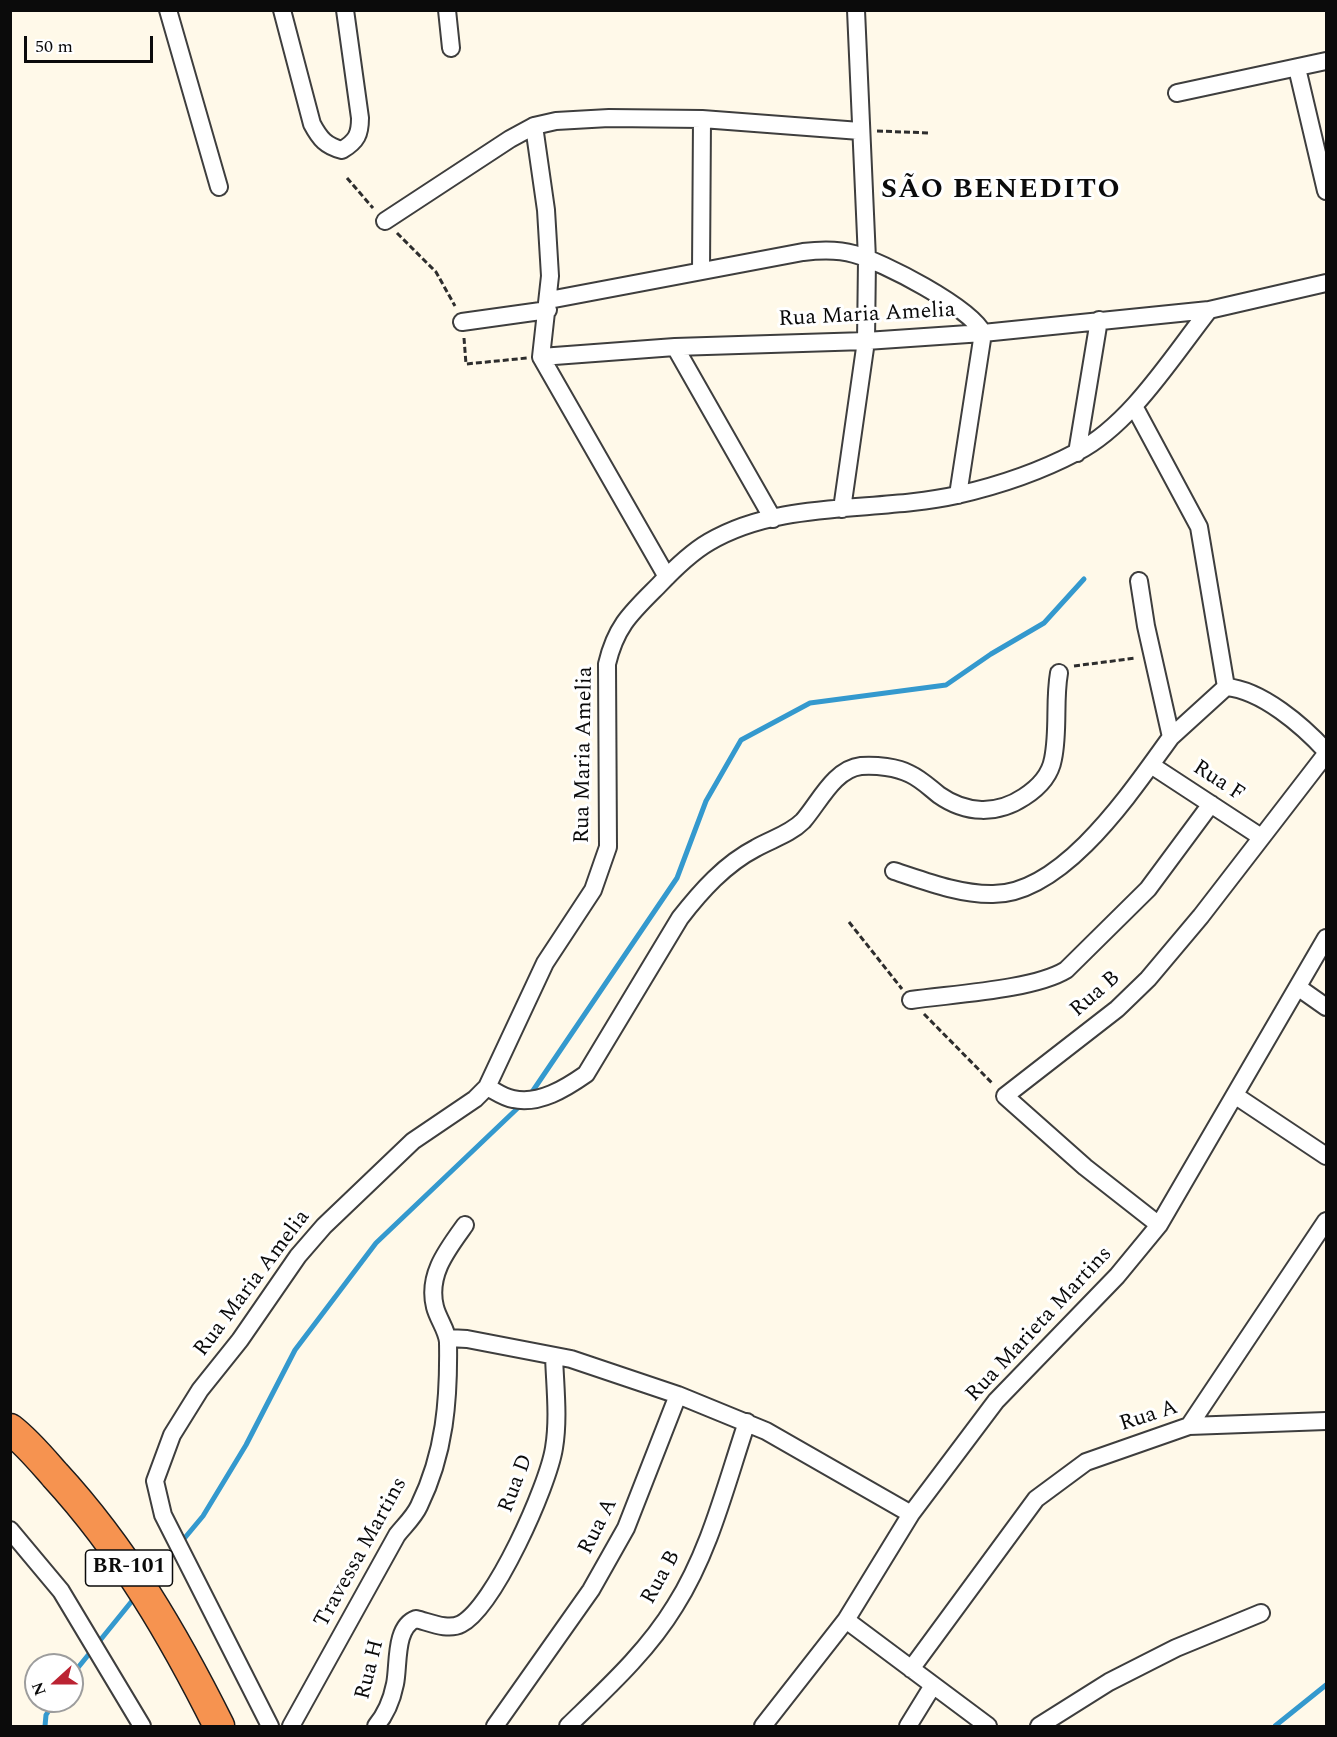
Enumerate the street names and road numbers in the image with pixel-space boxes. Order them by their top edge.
street label: Rua Maria Amelia [778,298,956,334]
street label: Rua Maria Amelia [570,666,600,844]
street label: Rua F [1187,756,1249,808]
street label: Rua B [1066,966,1126,1024]
street label: Rua Maria Amelia [189,1205,317,1363]
street label: Rua Marieta Martins [961,1242,1119,1408]
street label: Rua A [1117,1395,1181,1439]
street label: Rua D [494,1451,540,1517]
street label: Travessa Martins [310,1473,414,1633]
street label: Rua A [574,1494,624,1560]
street label: Rua B [636,1546,688,1610]
road number: BR-101 [86,1550,172,1586]
street label: Rua H [351,1637,391,1703]

